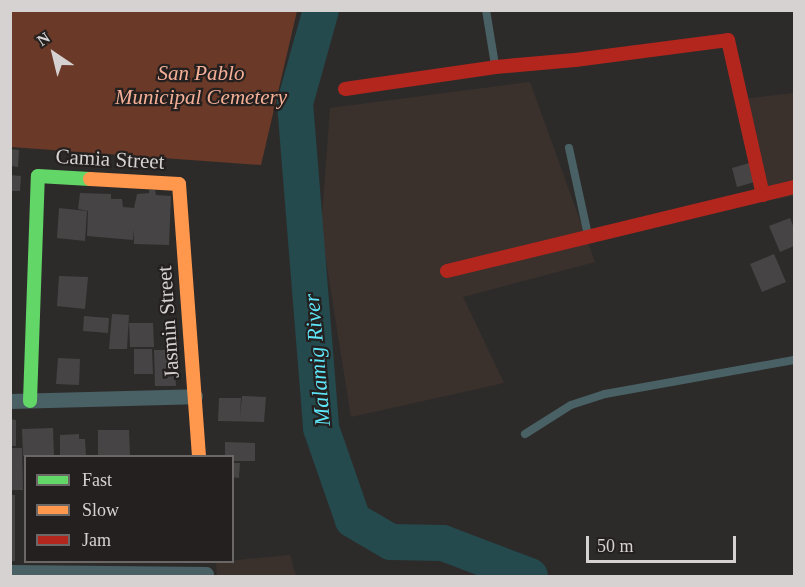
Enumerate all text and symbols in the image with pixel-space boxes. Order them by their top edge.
north arrow [24,24,84,84]
text: N [34,29,53,49]
park label: San Pablo Municipal Cemetery [115,60,287,110]
street label: Camia Street [55,144,165,174]
street label: Jasmin Street [152,265,184,379]
water label: Malamig River [298,293,336,427]
legend [24,455,234,563]
text: Fast [82,470,112,490]
text: Slow [82,500,119,520]
scale bar [589,524,739,562]
text: Jam [82,530,111,550]
text: 50 m [597,536,634,556]

